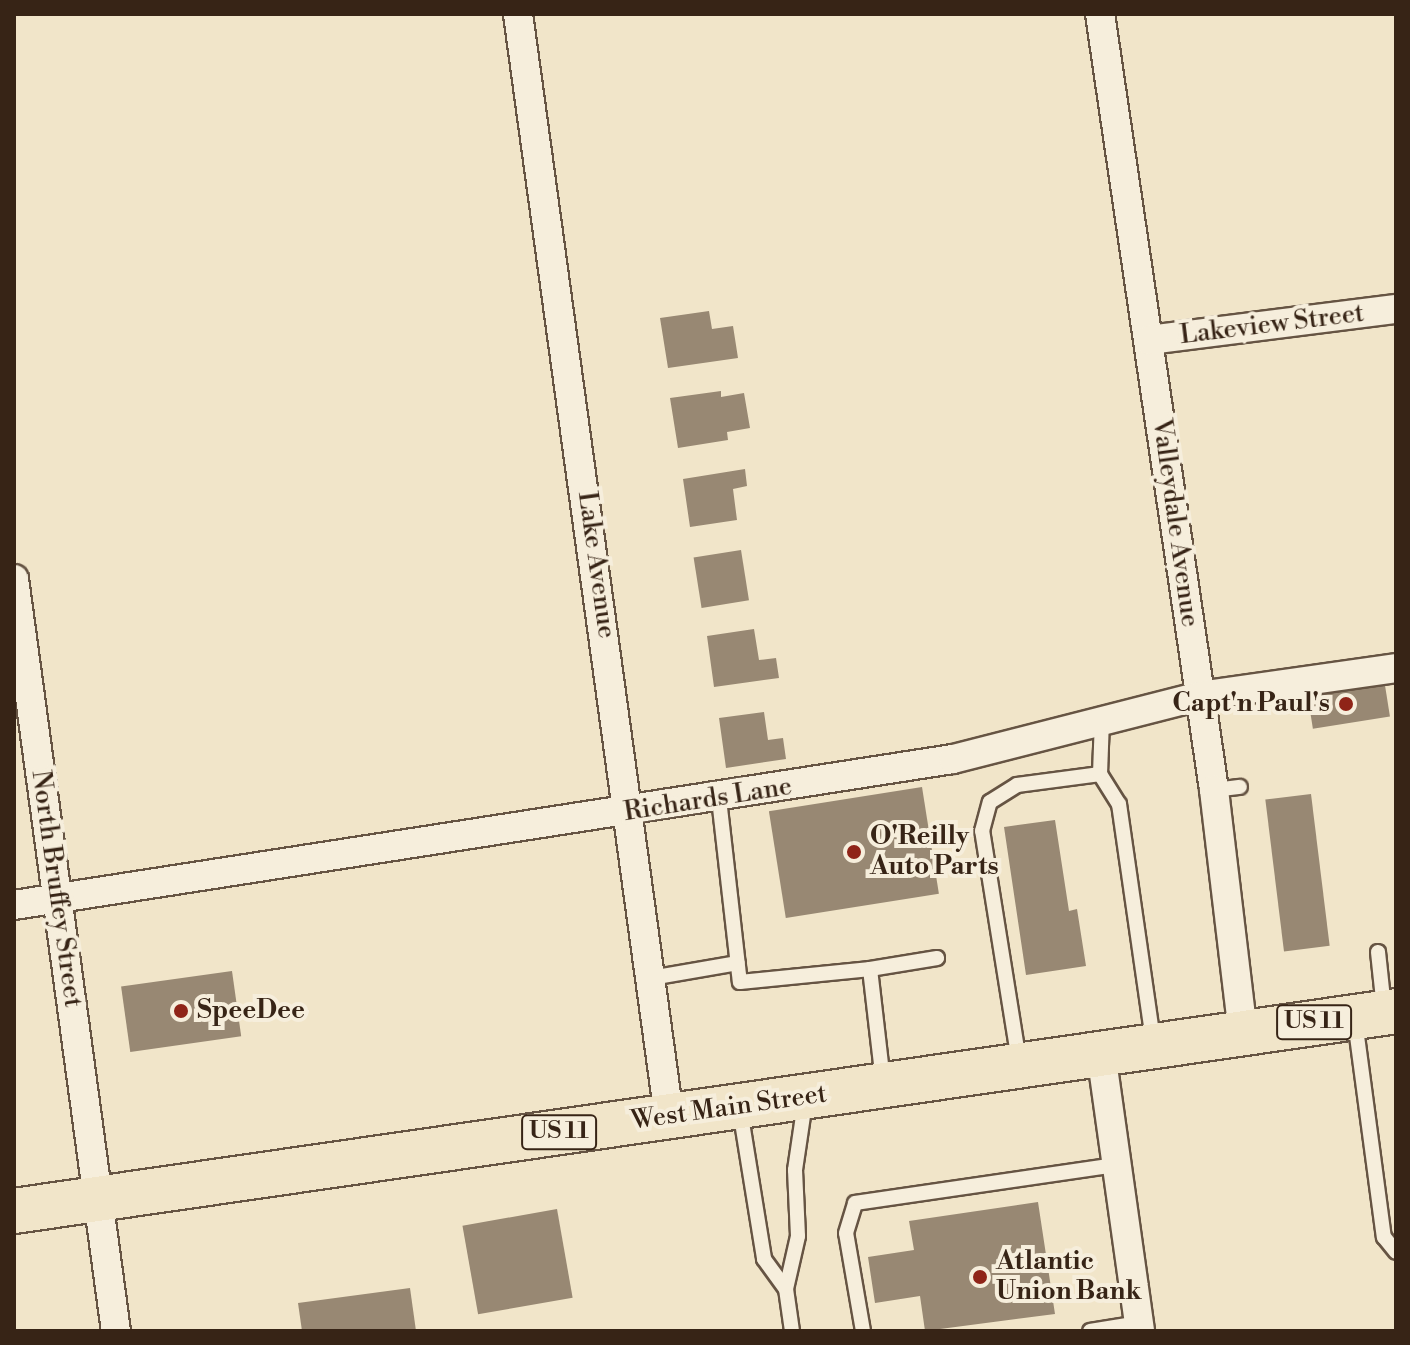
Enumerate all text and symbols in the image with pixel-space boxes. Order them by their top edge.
street label: Lakeview Street [1178,298,1366,352]
street label: Valleydale Avenue [1145,417,1205,629]
street label: Lake Avenue [570,490,622,640]
place label: Capt'n Paul's [1172,688,1330,720]
marker: Capt'n Paul's [1337,695,1355,713]
street label: North Bruffey Street [24,769,88,1009]
street label: Richards Lane [622,771,794,829]
place label: O'Reilly Auto Parts [870,821,999,882]
marker: O'Reilly Auto Parts [845,843,863,861]
place label: SpeeDee [197,995,305,1027]
marker: SpeeDee [172,1002,190,1020]
road number: US 11 [1276,1002,1352,1042]
street label: West Main Street [629,1079,829,1137]
road number: US 11 [521,1112,597,1152]
place label: Atlantic Union Bank [996,1246,1141,1308]
marker: Atlantic Union Bank [971,1268,989,1286]

